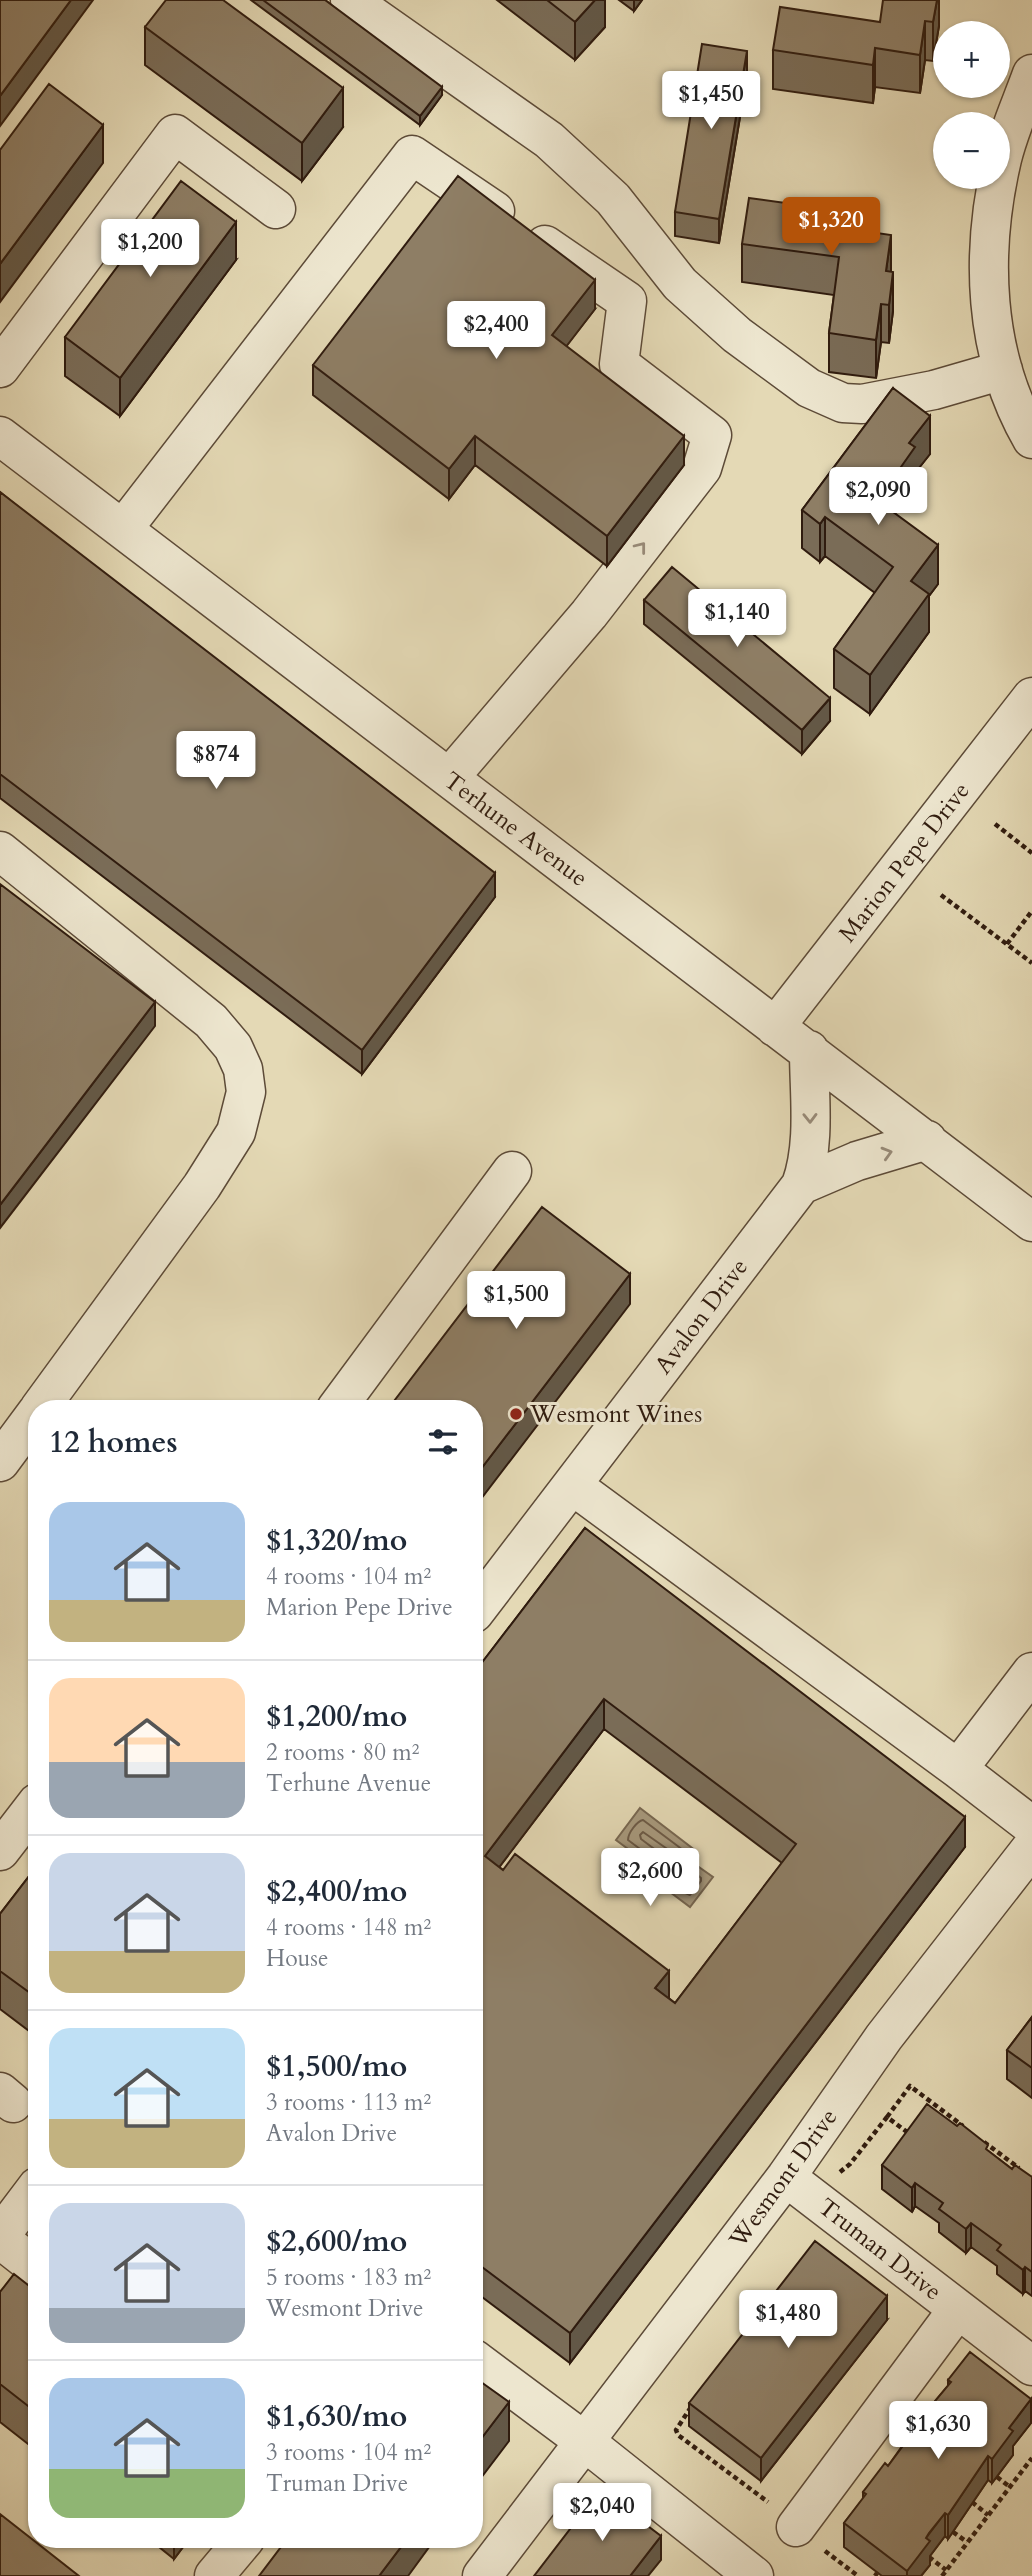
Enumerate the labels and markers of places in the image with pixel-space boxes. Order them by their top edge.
pin: $1,450 [654,72,768,131]
pin: $1,320 [774,198,888,257]
pin: $1,200 [93,219,207,279]
pin: $2,400 [439,302,553,361]
pin: $2,090 [821,468,935,527]
pin: $1,140 [680,590,794,649]
pin: $874 [175,732,257,791]
pin: $1,500 [459,1272,573,1331]
place label: Wesmont Wines [529,1398,702,1431]
marker: Wesmont Wines [508,1406,524,1422]
pin: $2,600 [593,1848,707,1908]
pin: $1,480 [731,2290,845,2350]
pin: $1,630 [881,2402,995,2461]
pin: $2,040 [545,2484,659,2543]

